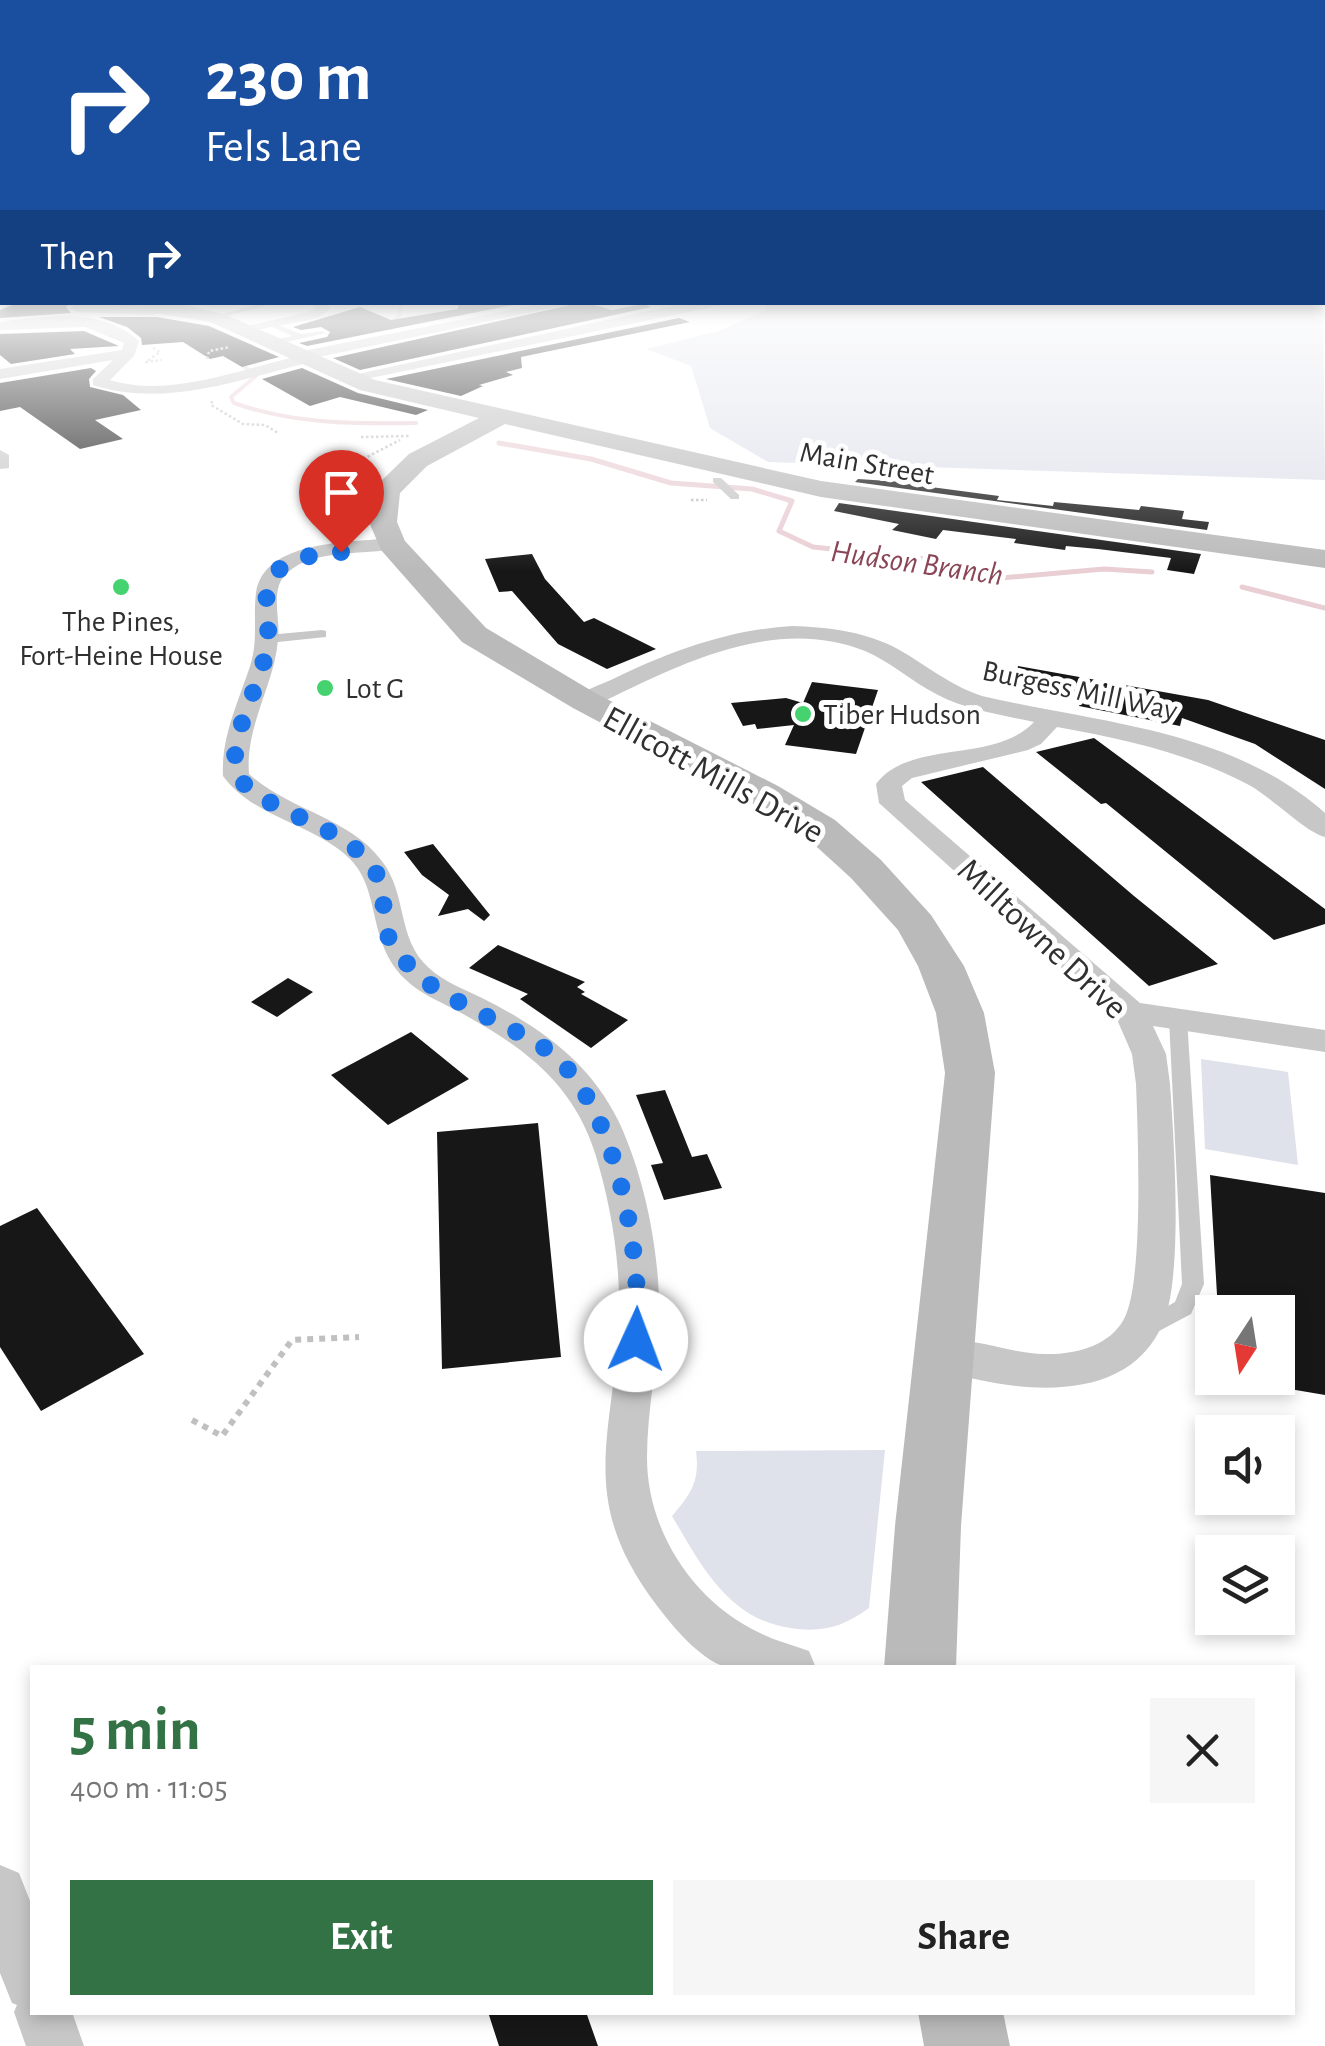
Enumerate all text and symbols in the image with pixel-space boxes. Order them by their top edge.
icon: right [40,40,170,170]
text: 230 m [205,43,372,113]
text: Fels Lane [205,125,362,170]
icon: right [135,230,190,285]
text: Then [40,239,115,277]
street label: Main Street [797,437,937,491]
pin [299,450,384,553]
icon: arrive [314,465,369,520]
water label: Hudson Branch [829,535,1005,591]
marker: The Pines, Fort-Heine House [110,576,132,598]
place label: The Pines, Fort-Heine House [19,607,223,671]
street label: Burgess Mill Way [980,656,1180,726]
place label: Lot G [345,674,404,704]
marker: Lot G [314,677,336,699]
street label: Ellicott Mills Drive [597,700,829,850]
place label: Tiber Hudson [823,700,981,730]
marker: Tiber Hudson [792,703,814,725]
street label: Milltowne Drive [951,852,1133,1026]
position arrow [584,1288,688,1392]
north arrow [1195,1295,1295,1395]
map controls [1195,1295,1295,1635]
button: sound [1195,1415,1295,1515]
button: layers [1195,1535,1295,1635]
button: close [1150,1698,1255,1803]
text: 5 min [70,1701,201,1761]
text: 400 m · 11:05 [70,1772,228,1804]
button: Exit [70,1880,653,1995]
button: Share [673,1880,1255,1995]

